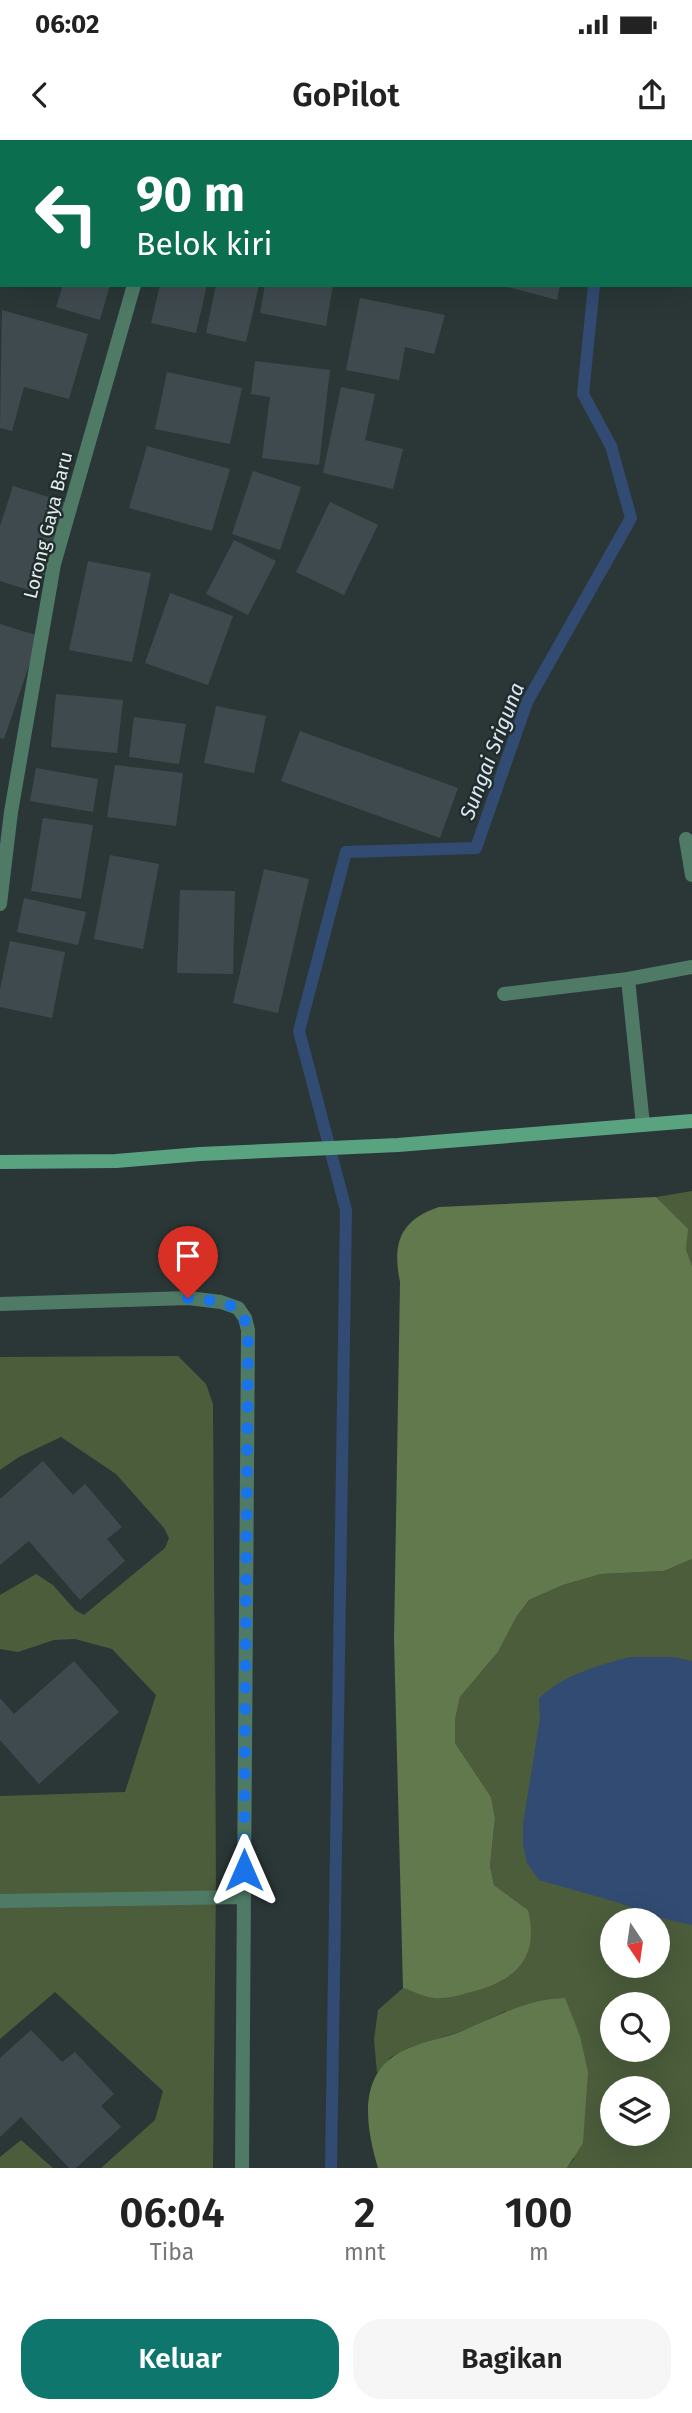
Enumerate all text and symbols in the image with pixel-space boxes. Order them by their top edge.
text: 06:02 [35,9,99,40]
icon: back [21,76,59,114]
text: GoPilot [292,76,400,114]
icon: share [633,76,671,114]
text: 90 m [136,165,245,224]
icon: left [21,168,112,259]
text: Belok kiri [136,225,272,263]
street label: Lorong Gaya Baru [19,449,77,601]
water label: Sungai Sriguna [454,679,530,824]
pin [158,1226,218,1298]
icon: arrive [169,1237,207,1275]
position arrow [207,1833,281,1907]
north arrow [600,1908,670,1978]
map controls [600,1908,670,2146]
button: search [600,1992,670,2062]
button: layers [600,2076,670,2146]
text: 06:04 [119,2188,225,2238]
text: 2 [354,2188,376,2238]
text: 100 [505,2188,573,2238]
text: Tiba [150,2238,194,2266]
text: mnt [344,2238,386,2266]
text: m [529,2238,549,2266]
button: Keluar [21,2319,339,2399]
button: Bagikan [353,2319,671,2399]

